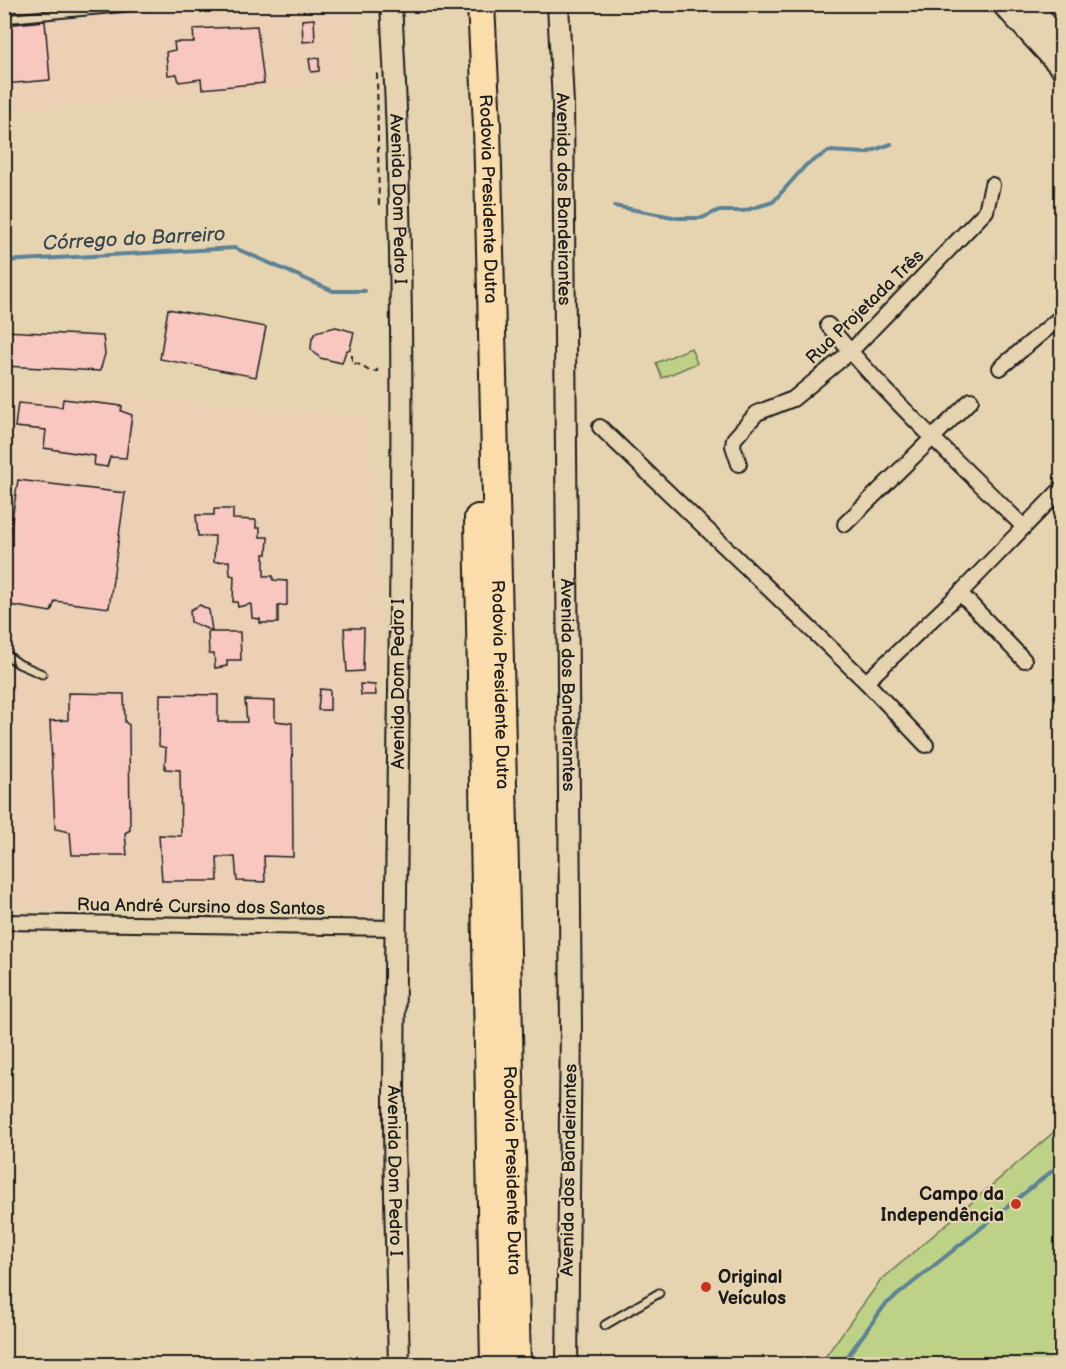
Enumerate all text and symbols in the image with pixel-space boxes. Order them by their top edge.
street label: Avenida dos Bandeirantes [552,92,575,305]
street label: Rodovia Presidente Dutra [475,94,502,304]
street label: Avenida Dom Pedro I [386,113,411,284]
water label: Córrego do Barreiro [42,222,226,256]
street label: Rua Projetada Três [802,245,928,369]
street label: Avenida dos Bandeirantes [557,578,579,791]
street label: Rodovia Presidente Dutra [488,580,514,790]
street label: Avenida Dom Pedro I [388,599,409,769]
street label: Rua André Cursino dos Santos [77,894,325,920]
street label: Avenida dos Bandeirantes [557,1063,581,1276]
street label: Rodovia Presidente Dutra [499,1066,525,1276]
street label: Avenida Dom Pedro I [383,1085,407,1256]
place label: Campo da Independência [881,1184,1004,1226]
marker: Campo da Independência [1009,1197,1023,1211]
place label: Original Veículos [718,1267,786,1309]
marker: Original Veículos [699,1280,713,1294]

